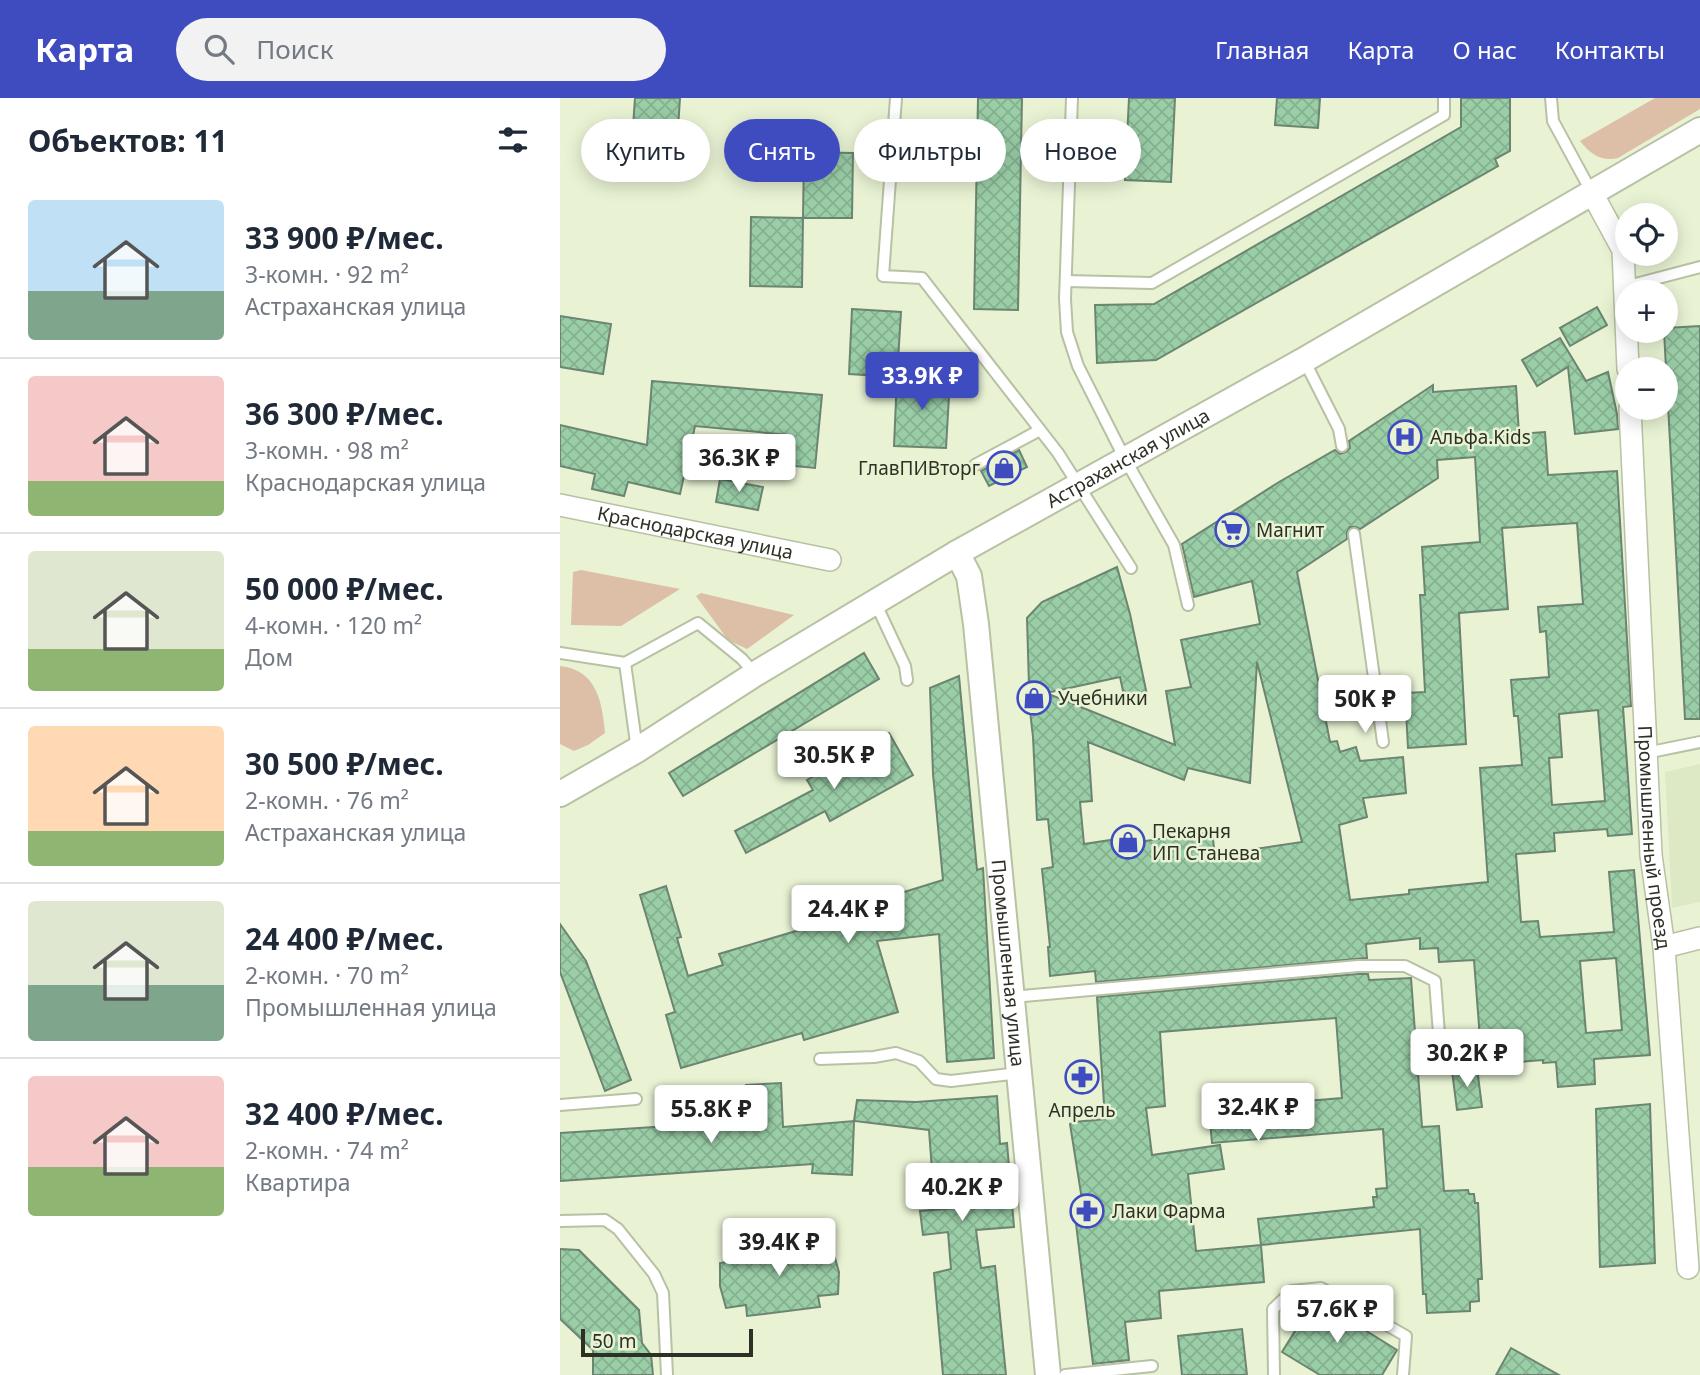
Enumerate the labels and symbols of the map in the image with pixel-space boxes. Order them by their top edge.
pin: 33.9K ₽ [857,352,987,412]
street label: Астраханская улица [1042,402,1214,514]
hospital icon: Альфа.Kids [1386,418,1424,456]
place label: Альфа.Kids [1430,424,1531,450]
pin: 36.3K ₽ [674,434,804,494]
shop icon: ГлавПИВторг [985,449,1023,487]
place label: ГлавПИВторг [858,455,980,481]
street label: Краснодарская улица [595,500,796,565]
supermarket icon: Магнит [1213,511,1251,549]
place label: Магнит [1256,517,1325,543]
pin: 50K ₽ [1316,676,1414,735]
shop icon: Учебники [1015,679,1053,717]
place label: Учебники [1058,685,1148,711]
street label: Промышленный проезд [1632,725,1677,951]
pin: 30.5K ₽ [769,732,899,791]
place label: Пекарня ИП Станева [1152,818,1260,866]
shop icon: Пекарня ИП Станева [1109,823,1147,861]
street label: Промышленная улица [986,858,1031,1068]
pin: 24.4K ₽ [783,886,913,945]
pin: 30.2K ₽ [1402,1030,1532,1089]
pharmacy icon: Апрель [1063,1058,1101,1096]
pin: 32.4K ₽ [1193,1084,1323,1143]
pin: 55.8K ₽ [646,1086,776,1145]
place label: Апрель [1048,1097,1116,1123]
pin: 40.2K ₽ [897,1164,1027,1223]
pharmacy icon: Лаки Фарма [1068,1192,1106,1230]
place label: Лаки Фарма [1112,1198,1225,1224]
pin: 39.4K ₽ [714,1218,844,1278]
pin: 57.6K ₽ [1272,1286,1402,1345]
scale bar [581,1326,752,1358]

